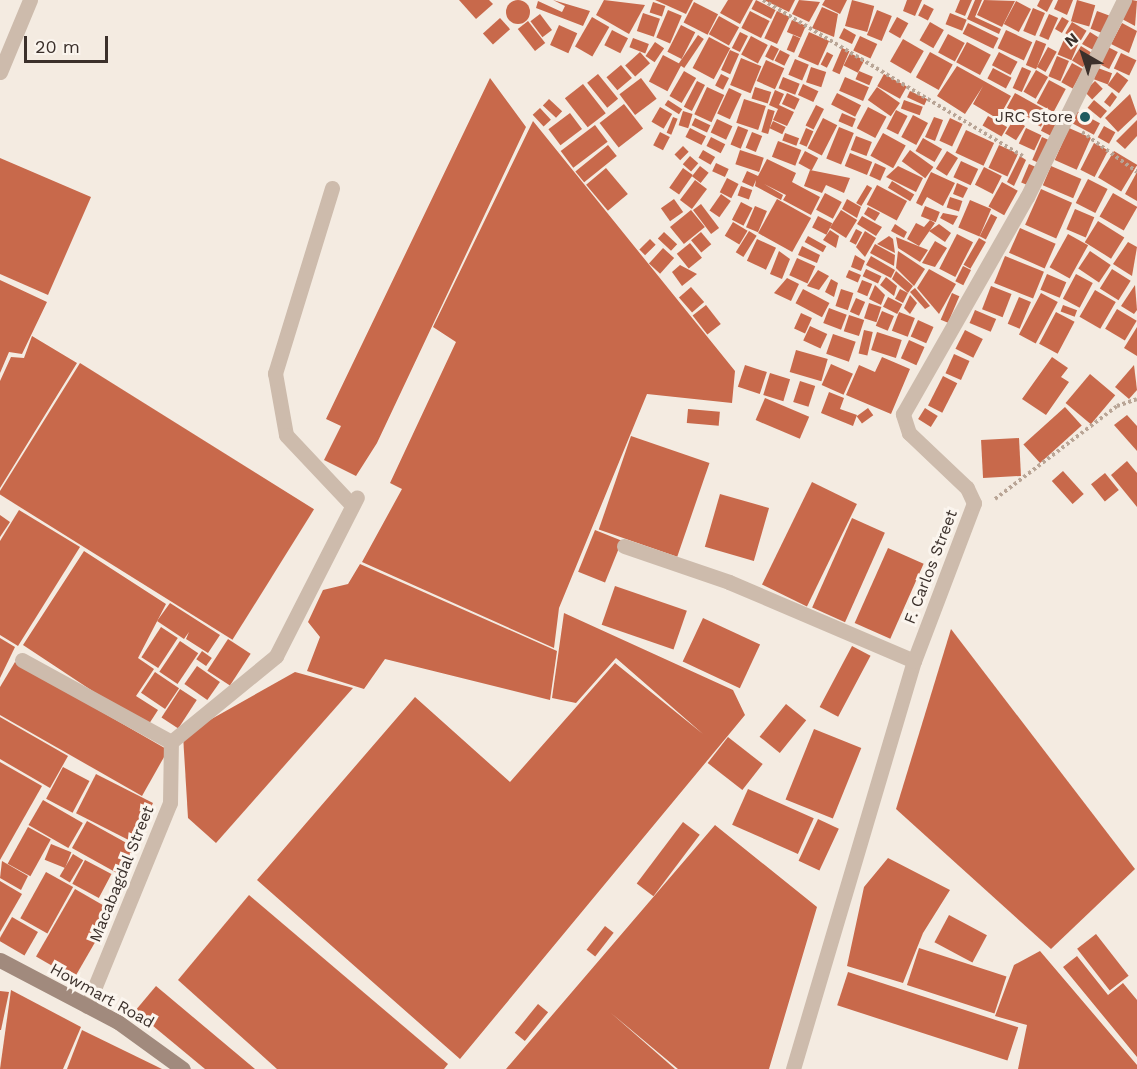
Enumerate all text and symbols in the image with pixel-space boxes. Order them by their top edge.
scale bar [27,24,111,62]
north arrow [1053,24,1113,84]
text: N [1061,29,1082,51]
text: 20 m [35,36,80,57]
place label: JRC Store [995,107,1073,127]
marker: JRC Store [1078,110,1092,124]
street label: F. Carlos Street [900,507,962,627]
street label: Macabagdal Street [86,803,158,945]
street label: Howmart Road [47,960,157,1032]

